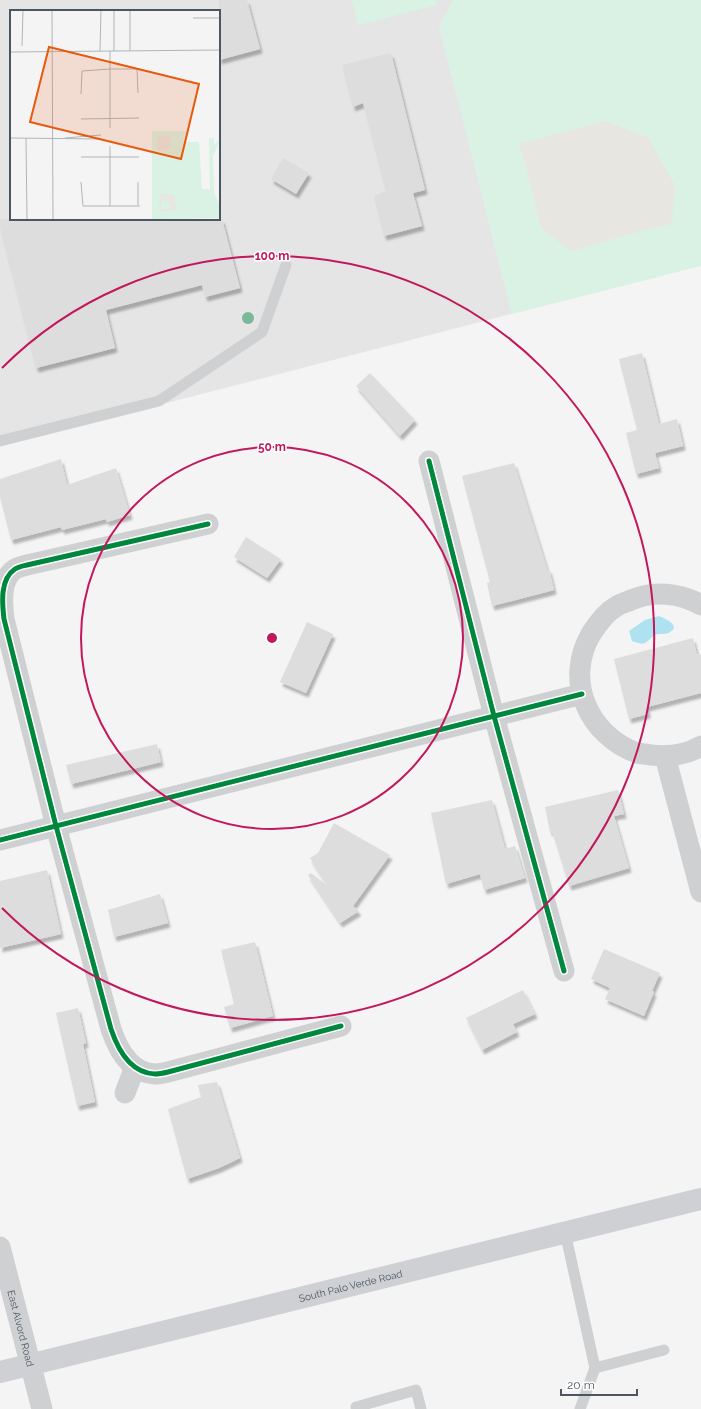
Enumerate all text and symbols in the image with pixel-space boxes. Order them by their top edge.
inset map [10,10,220,220]
text: 100 m [255,249,289,263]
text: 50 m [258,440,286,454]
centre of rings [265,631,279,645]
street label: South Palo Verde Road [298,1268,404,1304]
street label: East Alvord Road [5,1289,36,1368]
scale bar [561,1371,637,1397]
text: 20 m [567,1378,595,1392]

